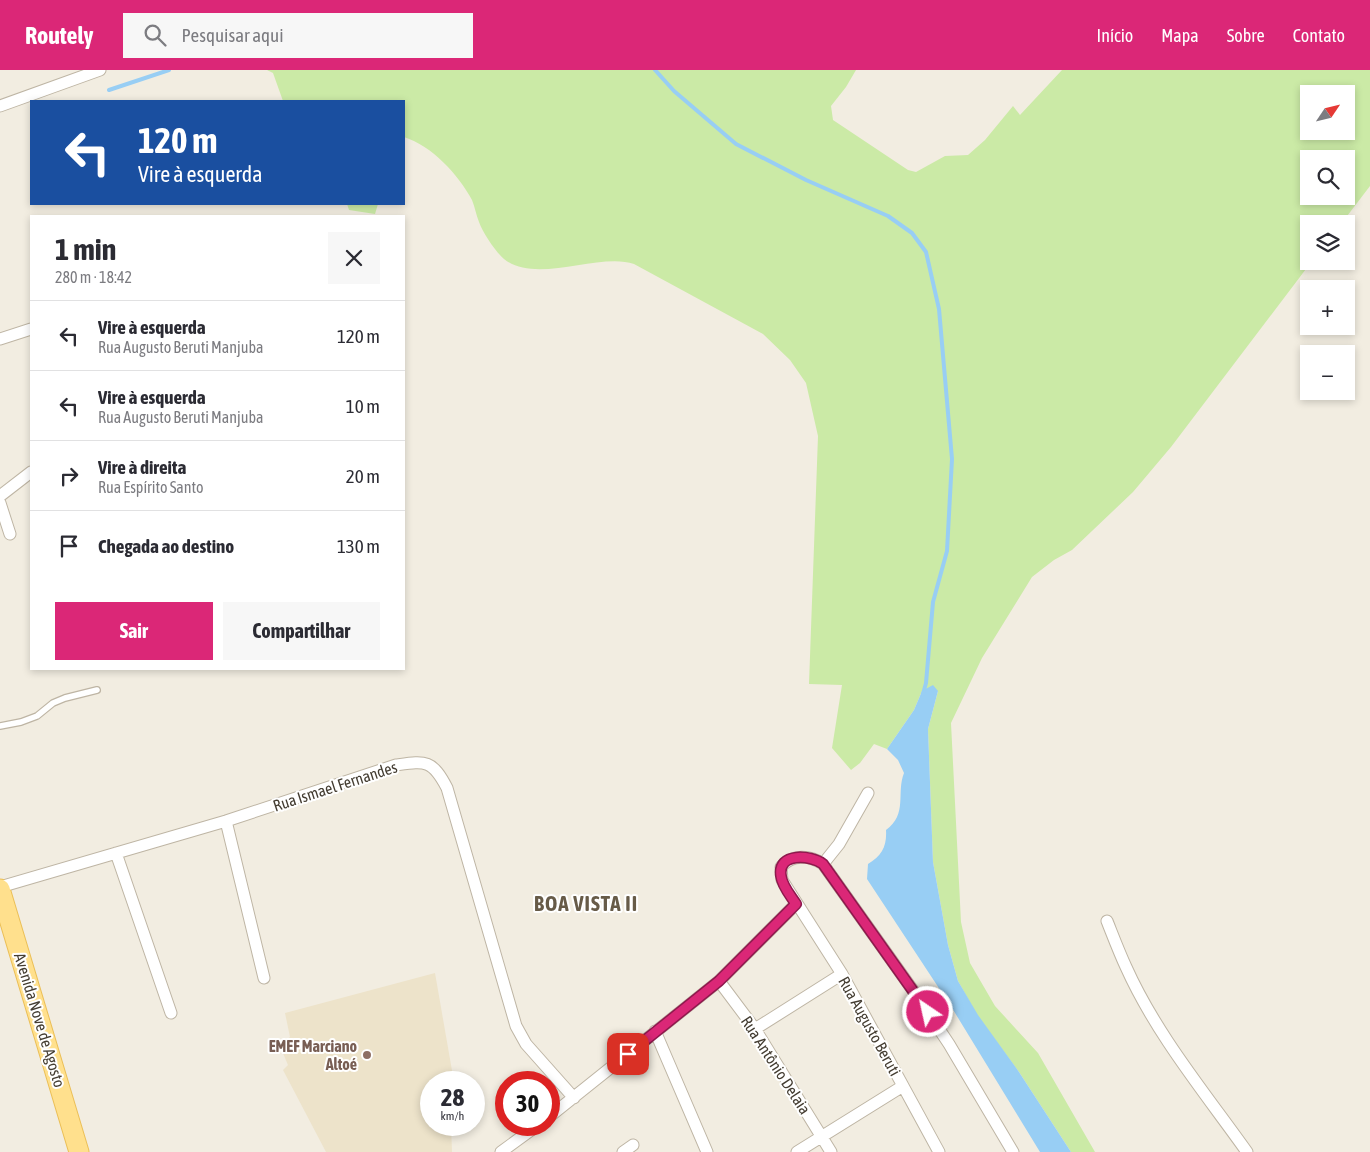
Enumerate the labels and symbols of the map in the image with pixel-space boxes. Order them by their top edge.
north arrow [1300,85,1355,140]
street label: Rua Ismael Fernandes [271,757,400,815]
district label: BOA VISTA II [534,891,638,915]
street label: Avenida Nove de Agosto [10,951,69,1090]
street label: Rua Augusto Beruti [834,973,905,1079]
position arrow [901,985,953,1037]
street label: Rua Antônio Delaia [738,1013,814,1117]
pin [607,1033,649,1075]
place label: EMEF Marciano Altoé [269,1037,357,1073]
marker: EMEF Marciano Altoé [361,1049,373,1061]
speed limit sign: 30 [495,1071,560,1136]

